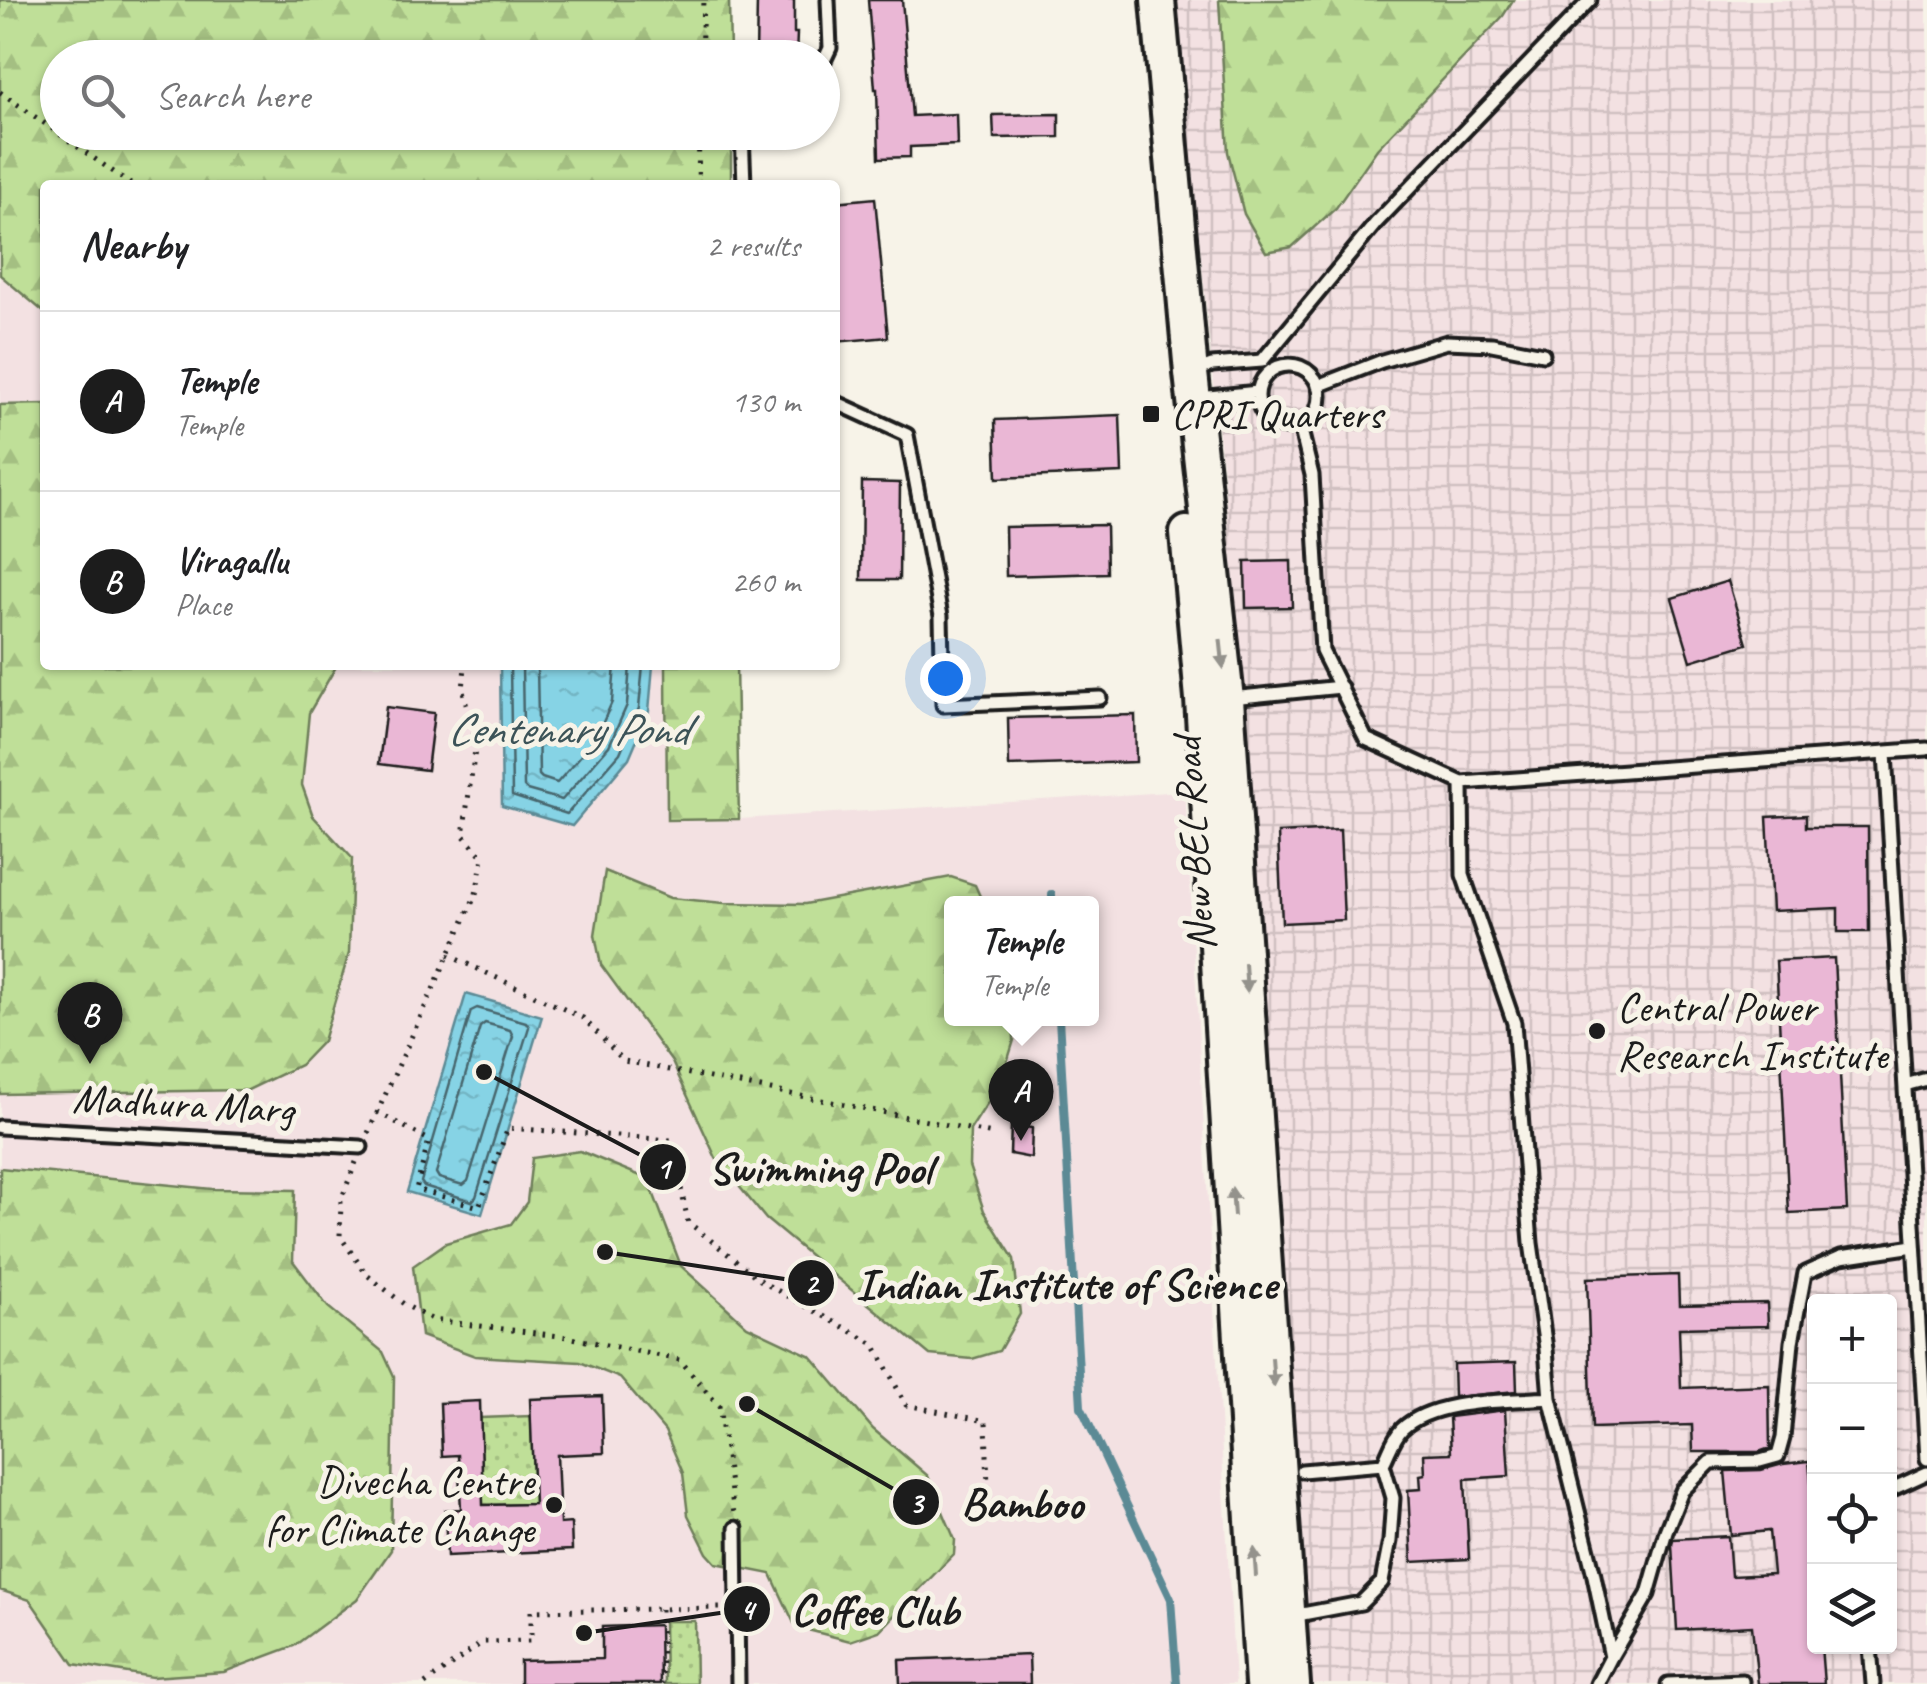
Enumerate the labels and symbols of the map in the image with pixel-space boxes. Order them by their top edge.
place label: CPRI Quarters [1171,388,1386,441]
marker: CPRI Quarters [1140,403,1162,425]
one-way arrow [1214,639,1230,671]
your location [920,653,971,704]
water label: Centenary Pond [447,701,700,758]
street label: New BEL Road [1160,729,1228,952]
one-way arrow [1238,963,1254,995]
place label: Central Power Research Institute [1617,981,1890,1082]
pin: B [58,982,122,1064]
marker: Central Power Research Institute [1586,1020,1608,1042]
pin: A [988,1058,1054,1141]
street label: Madhura Marg [71,1072,298,1136]
callout: Swimming Pool [638,1130,952,1205]
text: Swimming Pool [708,1140,940,1197]
text: 1 [656,1149,673,1187]
one-way arrow [1225,1186,1241,1218]
callout: Indian Institute of Science [786,1246,1297,1321]
text: Indian Institute of Science [855,1256,1281,1313]
text: 2 [804,1265,820,1303]
one-way arrow [1265,1357,1281,1389]
place label: Divecha Centre for Climate Change [265,1455,536,1556]
callout: Bamboo [891,1465,1102,1540]
text: Bamboo [961,1475,1086,1532]
text: 3 [909,1484,925,1522]
marker: Divecha Centre for Climate Change [543,1494,565,1516]
one-way arrow [1247,1545,1263,1577]
callout: Coffee Club [722,1572,979,1647]
text: Coffee Club [791,1582,962,1639]
text: 4 [740,1591,757,1629]

